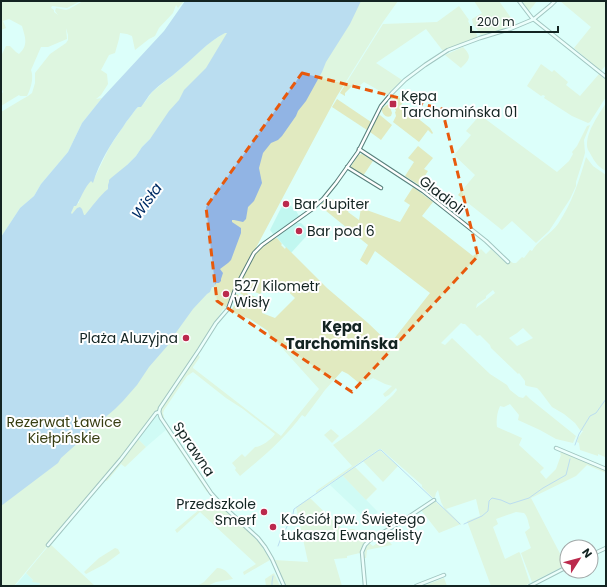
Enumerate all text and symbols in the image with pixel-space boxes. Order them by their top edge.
scale bar [471,8,558,34]
text: 200 m [477,13,515,30]
place label: Kępa Tarchomińska 01 [401,86,518,122]
marker: Kępa Tarchomińska 01 [388,99,398,109]
street label: Gladioli [415,171,469,219]
water label: Wisła [126,178,167,223]
place label: Bar Jupiter [294,194,369,214]
marker: Bar Jupiter [281,199,291,209]
place label: Bar pod 6 [307,221,375,241]
marker: Bar pod 6 [294,226,304,236]
place label: 527 Kilometr Wisły [234,276,320,312]
marker: 527 Kilometr Wisły [221,289,231,299]
district label: Kępa Tarchomińska [286,316,398,354]
place label: Plaża Aluzyjna [79,328,178,348]
marker: Plaża Aluzyjna [181,333,191,343]
park label: Rezerwat Ławice Kiełpińskie [7,412,122,448]
street label: Sprawna [168,418,220,480]
place label: Przedszkole Smerf [176,494,256,530]
marker: Przedszkole Smerf [259,507,269,517]
place label: Kościół pw. Świętego Łukasza Ewangelisty [281,509,425,545]
marker: Kościół pw. Świętego Łukasza Ewangelisty [268,522,278,532]
north arrow [559,539,599,579]
text: N [578,545,596,561]

